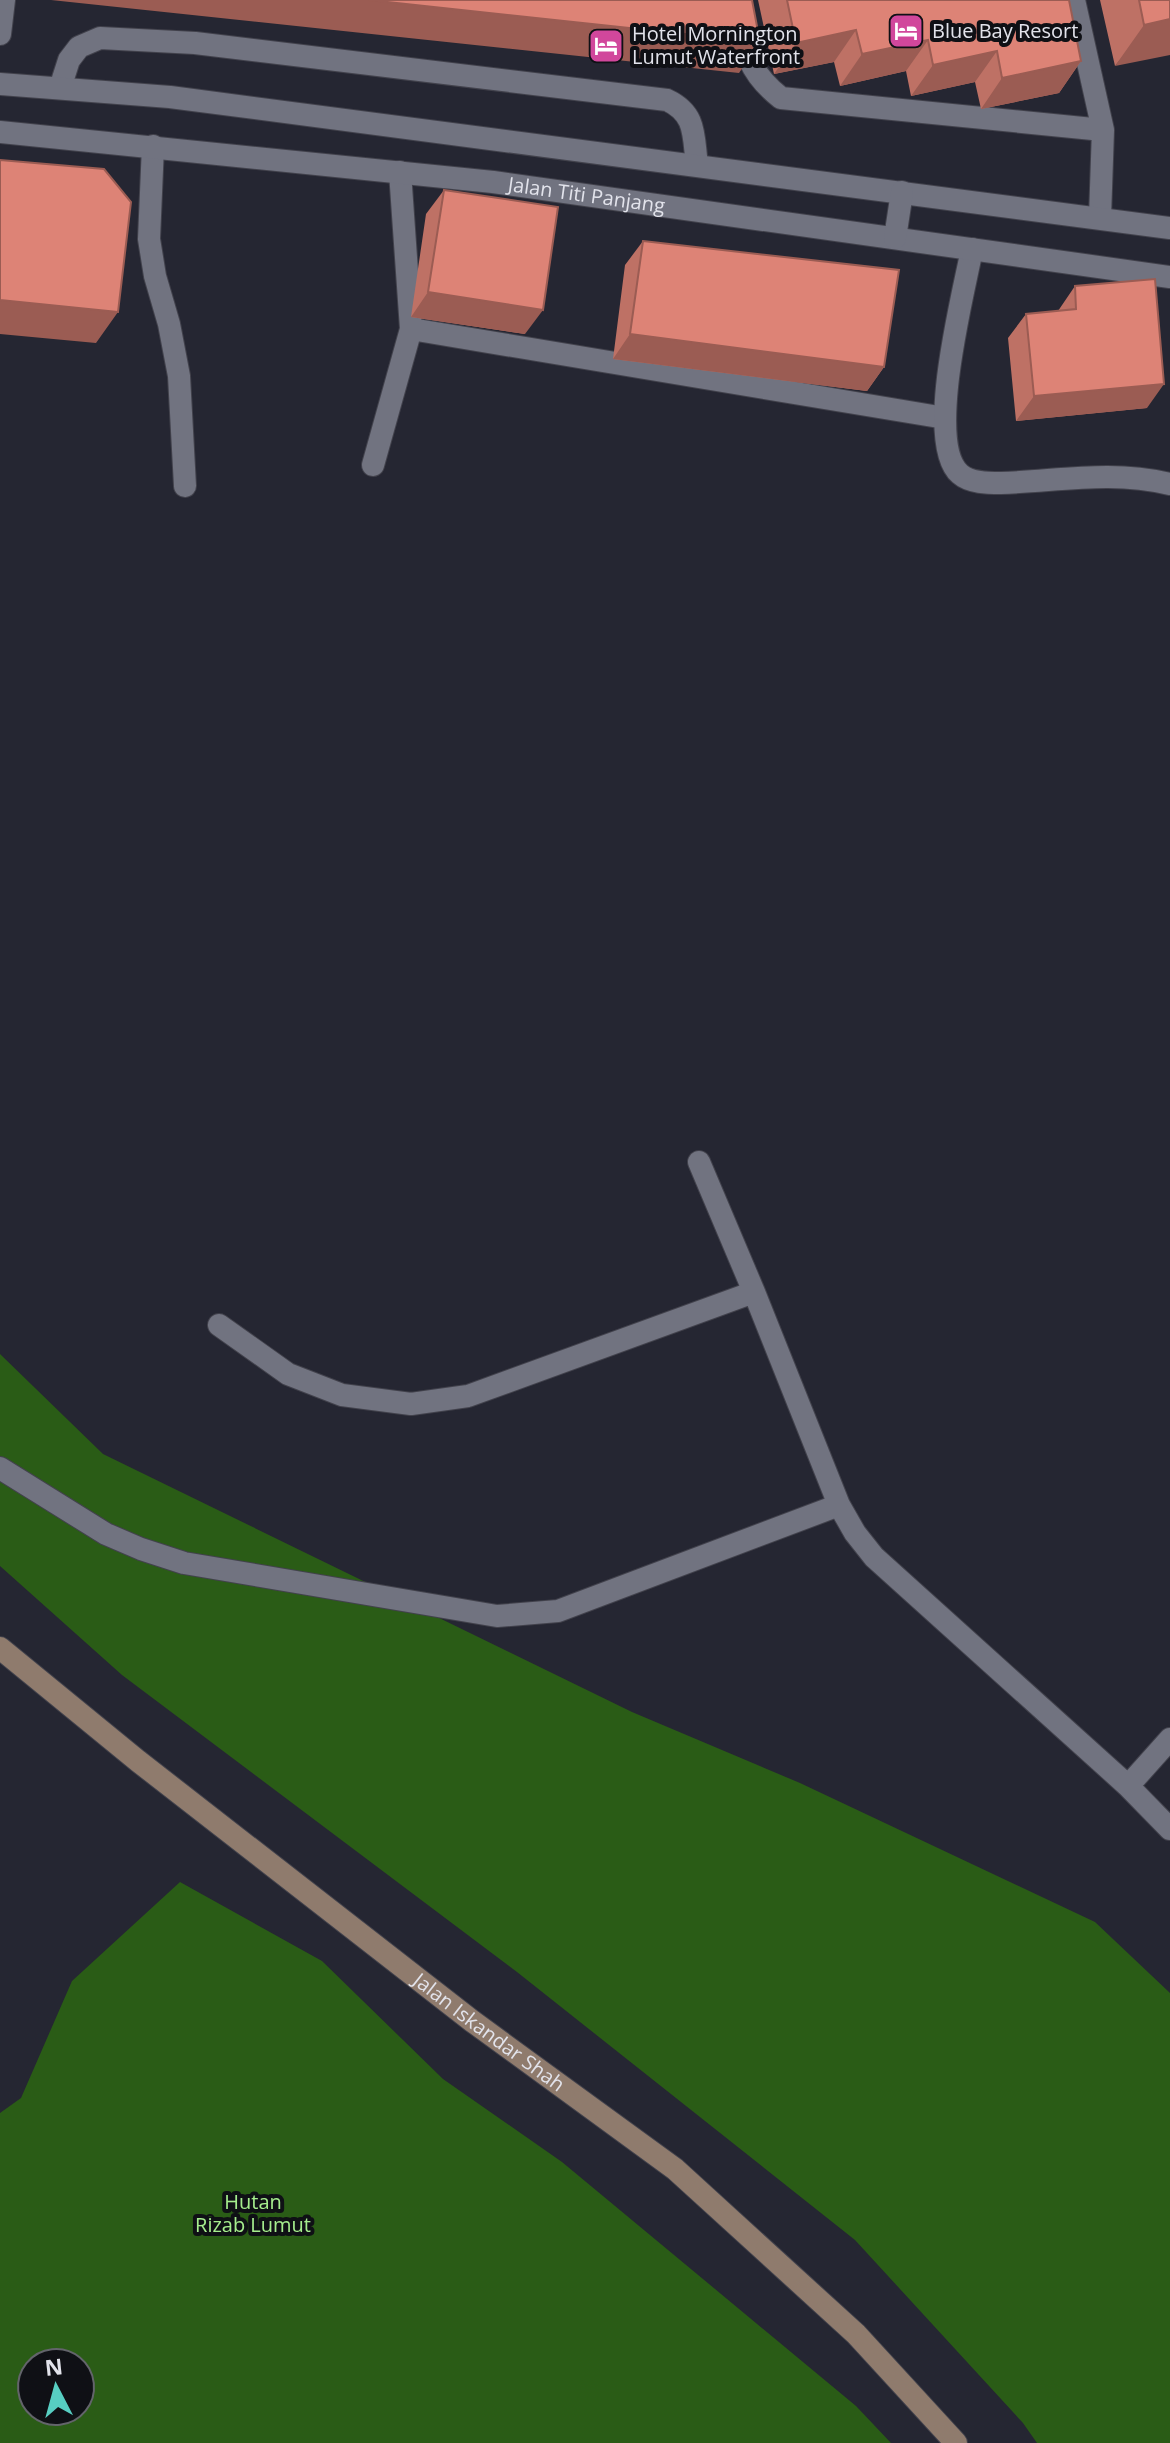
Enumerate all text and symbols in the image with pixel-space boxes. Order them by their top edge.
hotel icon: Blue Bay Resort [887,12,925,50]
place label: Blue Bay Resort [932,17,1078,44]
place label: Hotel Mornington Lumut Waterfront [632,20,800,70]
hotel icon: Hotel Mornington Lumut Waterfront [587,27,625,65]
street label: Jalan Titi Panjang [504,170,667,219]
street label: Jalan Iskandar Shah [406,1965,570,2097]
park label: Hutan Rizab Lumut [195,2188,311,2238]
north arrow [16,2347,96,2427]
text: N [43,2350,64,2382]

